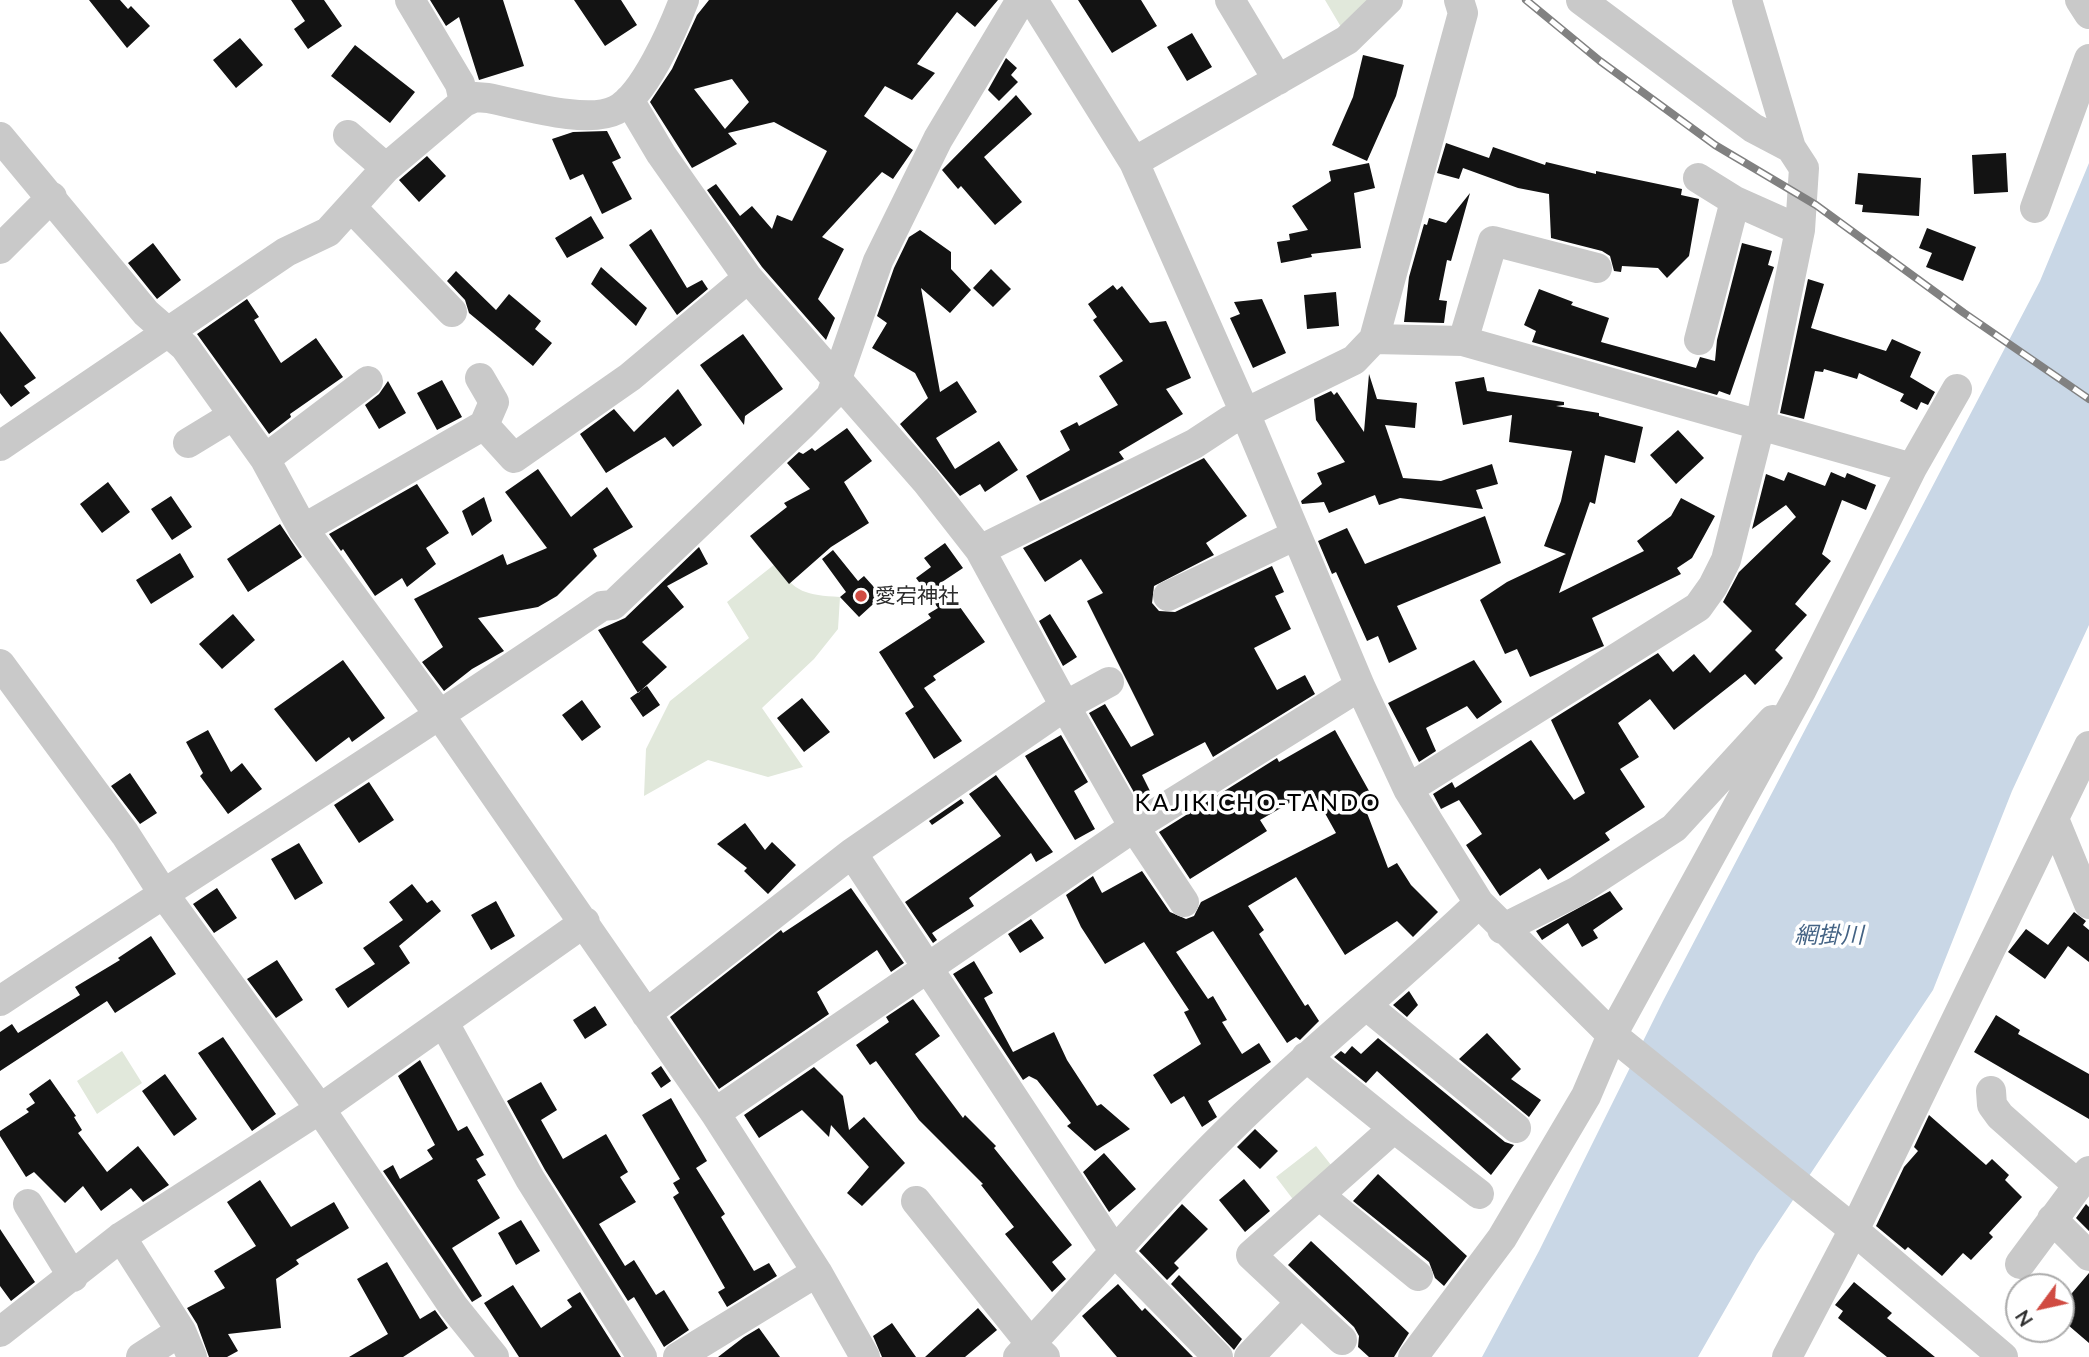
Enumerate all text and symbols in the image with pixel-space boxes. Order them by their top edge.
place label: 愛宕神社 [875,583,959,609]
marker: 愛宕神社 [853,588,869,604]
district label: KAJIKICHO-TANDO [1136,789,1380,817]
water label: 網掛川 [1795,922,1863,950]
north arrow [2005,1273,2075,1343]
text: N [2010,1306,2037,1331]

